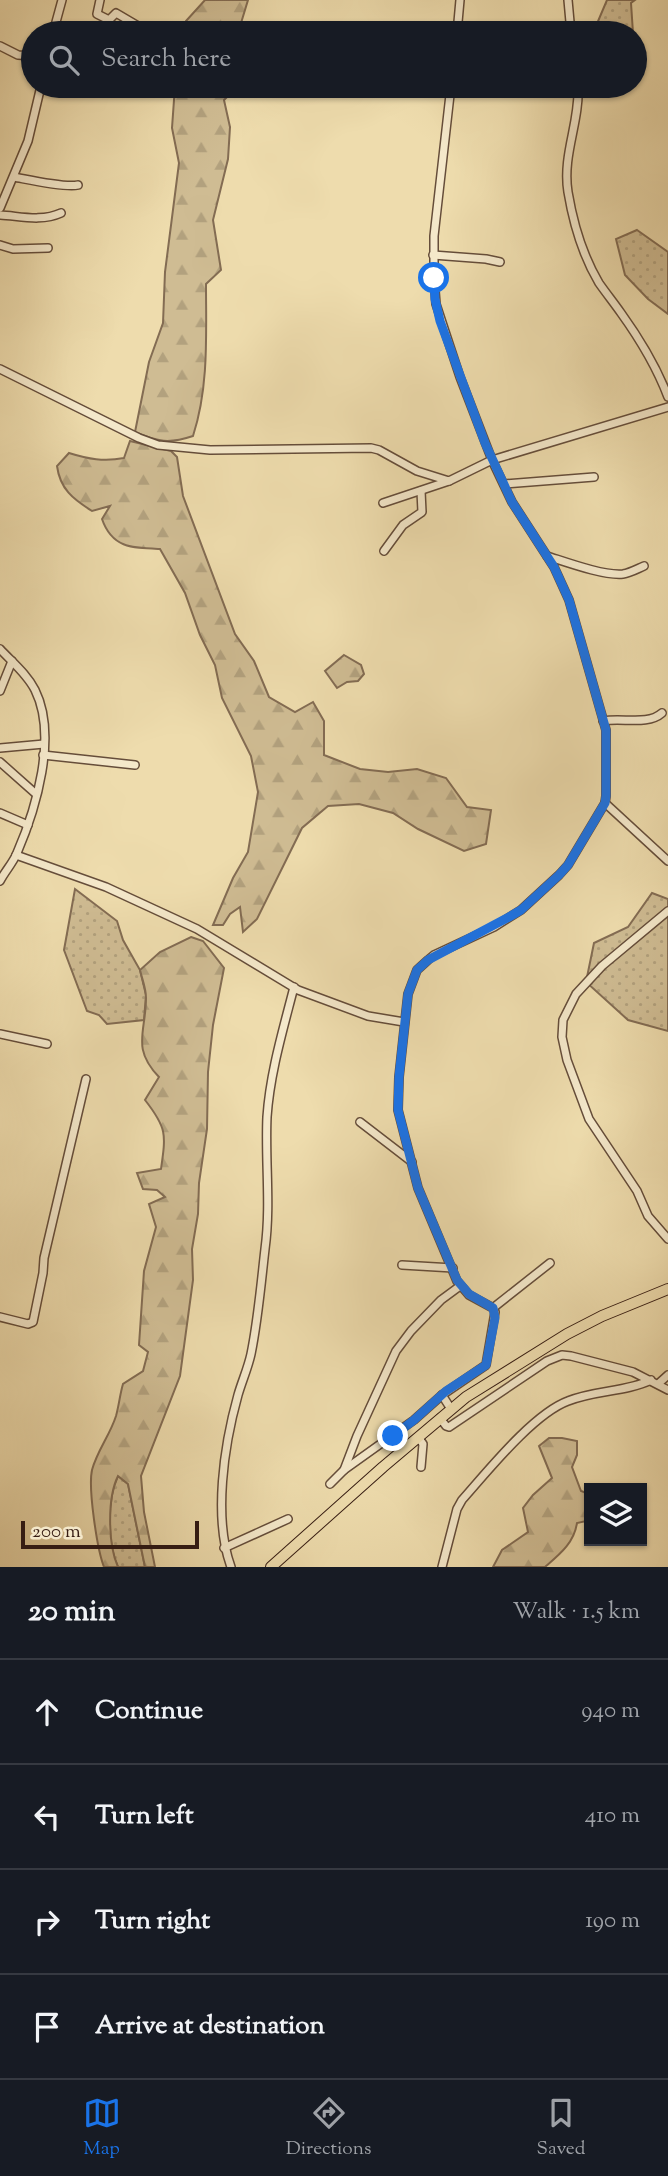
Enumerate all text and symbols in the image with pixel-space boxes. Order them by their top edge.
search box [21,21,647,98]
icon: search [45,41,83,79]
text: Search here [101,41,231,78]
route start [418,262,449,293]
route end [377,1420,408,1451]
map controls [584,1483,647,1546]
button: layers [584,1483,647,1546]
scale bar [21,1518,200,1550]
text: 200 m [32,1519,81,1546]
text: 20 min [28,1591,115,1634]
text: Walk · 1.5 km [512,1596,640,1629]
icon: ahead [28,1693,66,1731]
text: Continue [95,1693,203,1730]
text: 940 m [581,1695,640,1728]
icon: left [28,1798,66,1836]
text: Turn left [95,1798,194,1835]
text: 410 m [585,1800,640,1833]
icon: right [28,1903,66,1941]
text: Turn right [95,1903,210,1940]
text: 190 m [585,1905,640,1938]
icon: arrive [28,2008,66,2046]
text: Arrive at destination [95,2008,325,2045]
tab: Map [83,2094,121,2163]
tab: Directions [286,2094,371,2163]
tab: Saved [537,2094,585,2163]

